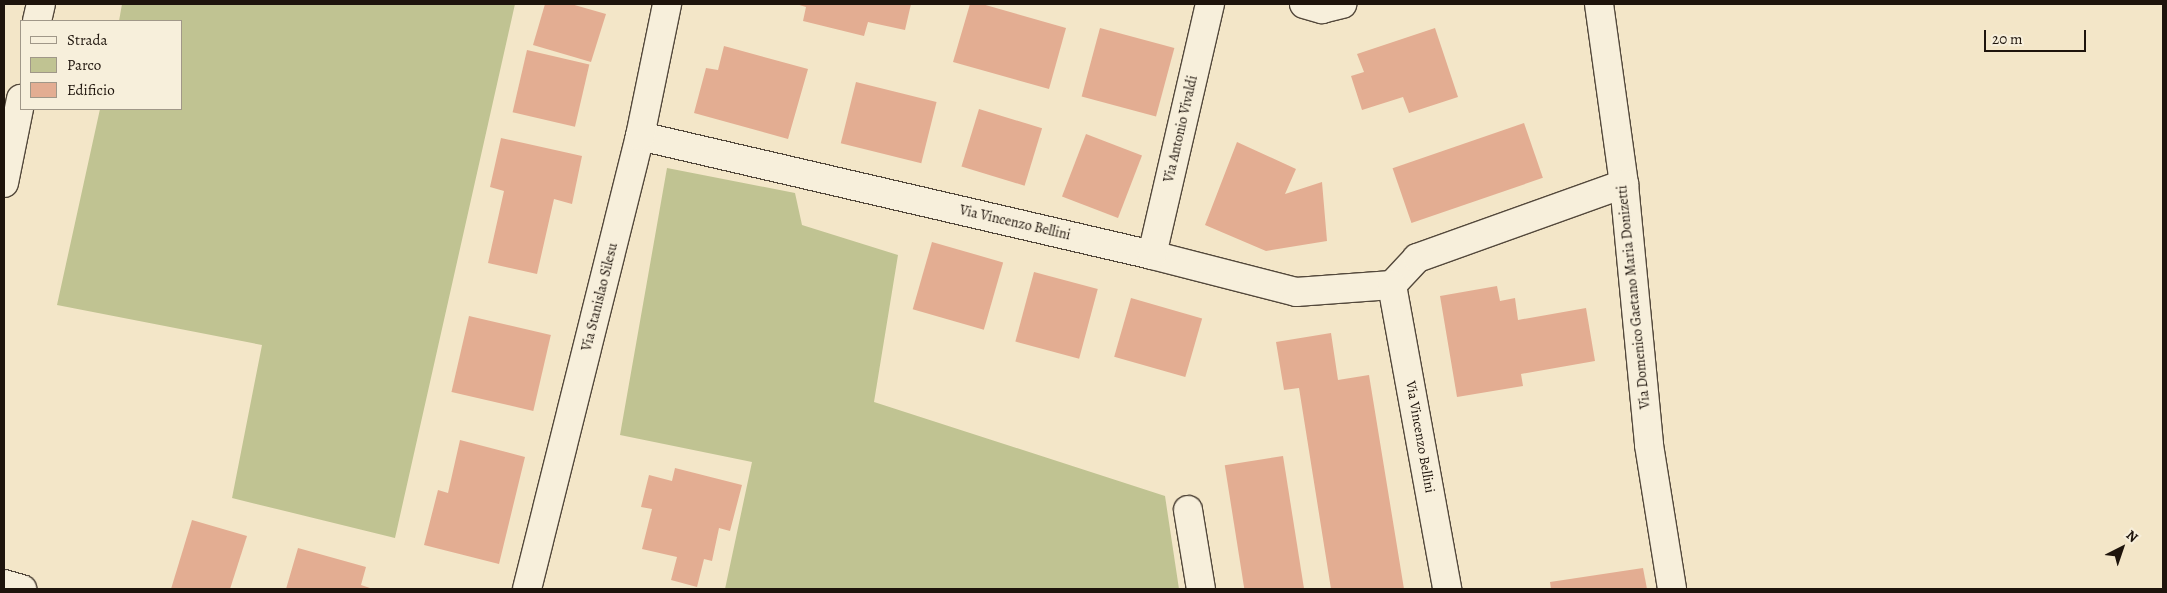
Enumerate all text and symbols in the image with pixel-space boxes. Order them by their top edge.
legend [20,20,182,110]
scale bar [1987,20,2090,52]
text: 20 m [1992,29,2023,49]
text: Strada [67,30,108,50]
text: Parco [67,55,101,75]
street label: Via Antonio Vivaldi [1161,74,1201,184]
text: Edificio [67,80,115,100]
street label: Via Domenico Gaetano Maria Donizetti [1614,184,1654,410]
street label: Via Vincenzo Bellini [958,202,1072,244]
street label: Via Stanislao Silesu [578,241,622,353]
street label: Via Vincenzo Bellini [1402,380,1438,494]
north arrow [2097,523,2147,573]
text: N [2122,526,2142,547]

